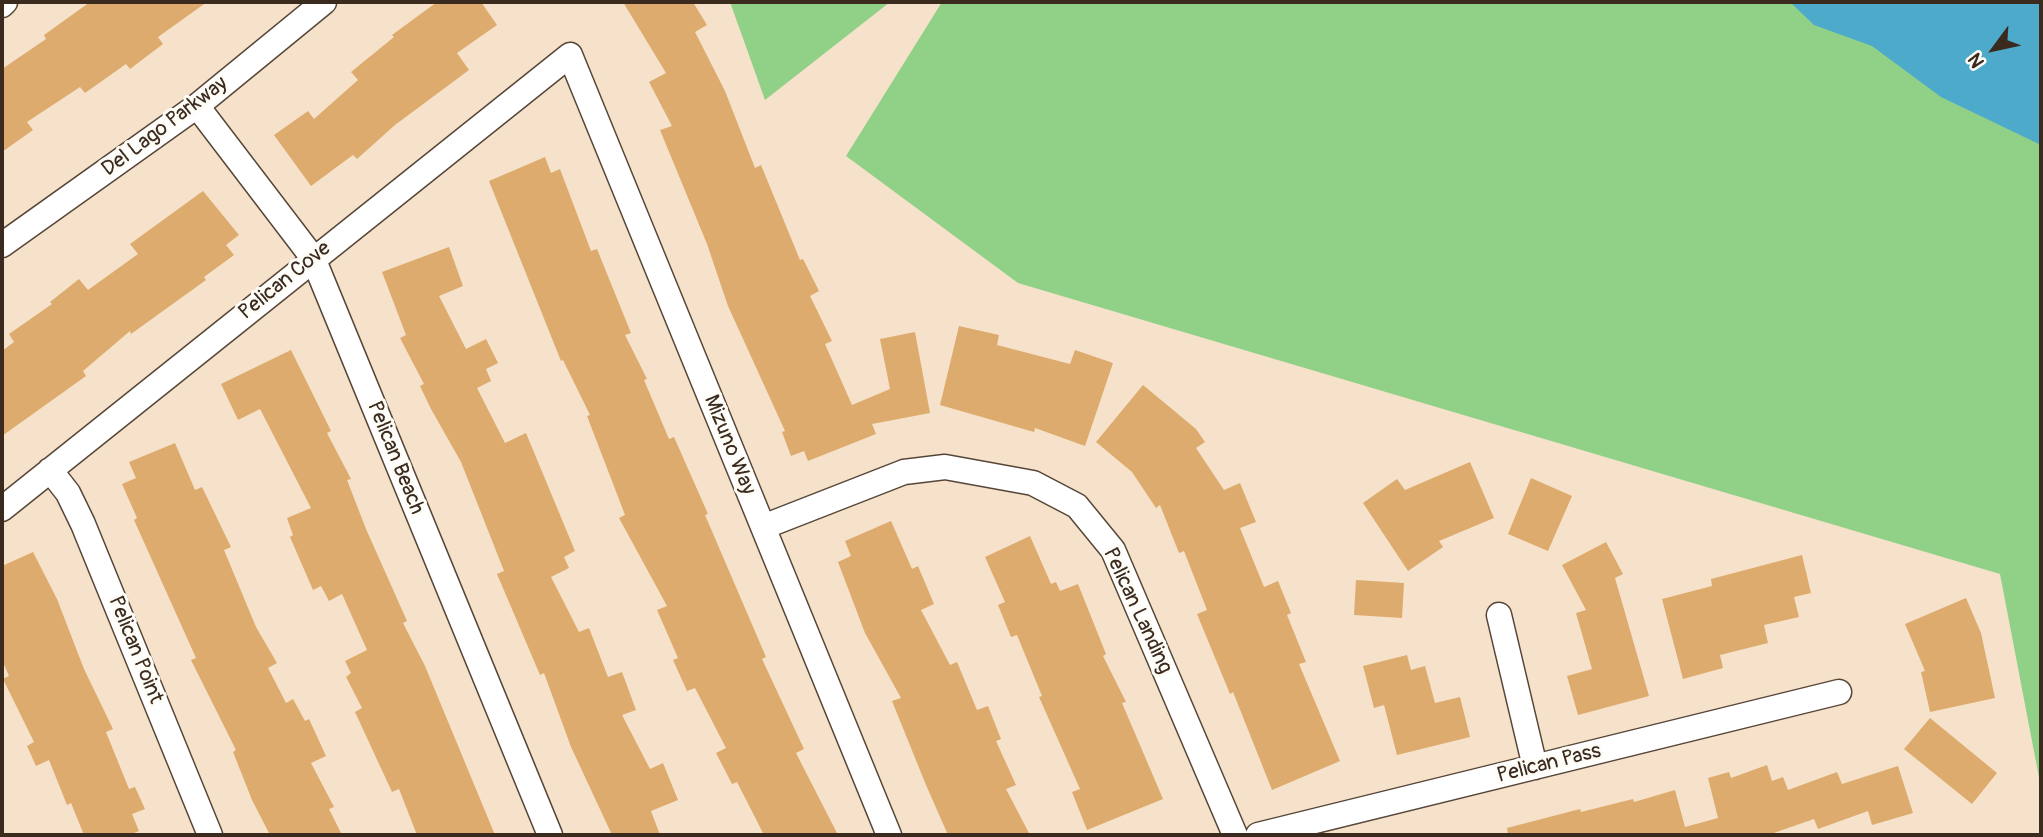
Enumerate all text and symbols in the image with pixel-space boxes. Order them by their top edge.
north arrow [1959,14,2029,84]
text: N [1963,49,1990,72]
street label: Del Lago Parkway [97,72,233,182]
street label: Pelican Cove [234,236,336,326]
street label: Mizuno Way [698,392,760,498]
street label: Pelican Beach [361,398,429,518]
street label: Pelican Landing [1097,544,1177,678]
street label: Pelican Point [102,593,168,707]
street label: Pelican Pass [1494,739,1604,789]

